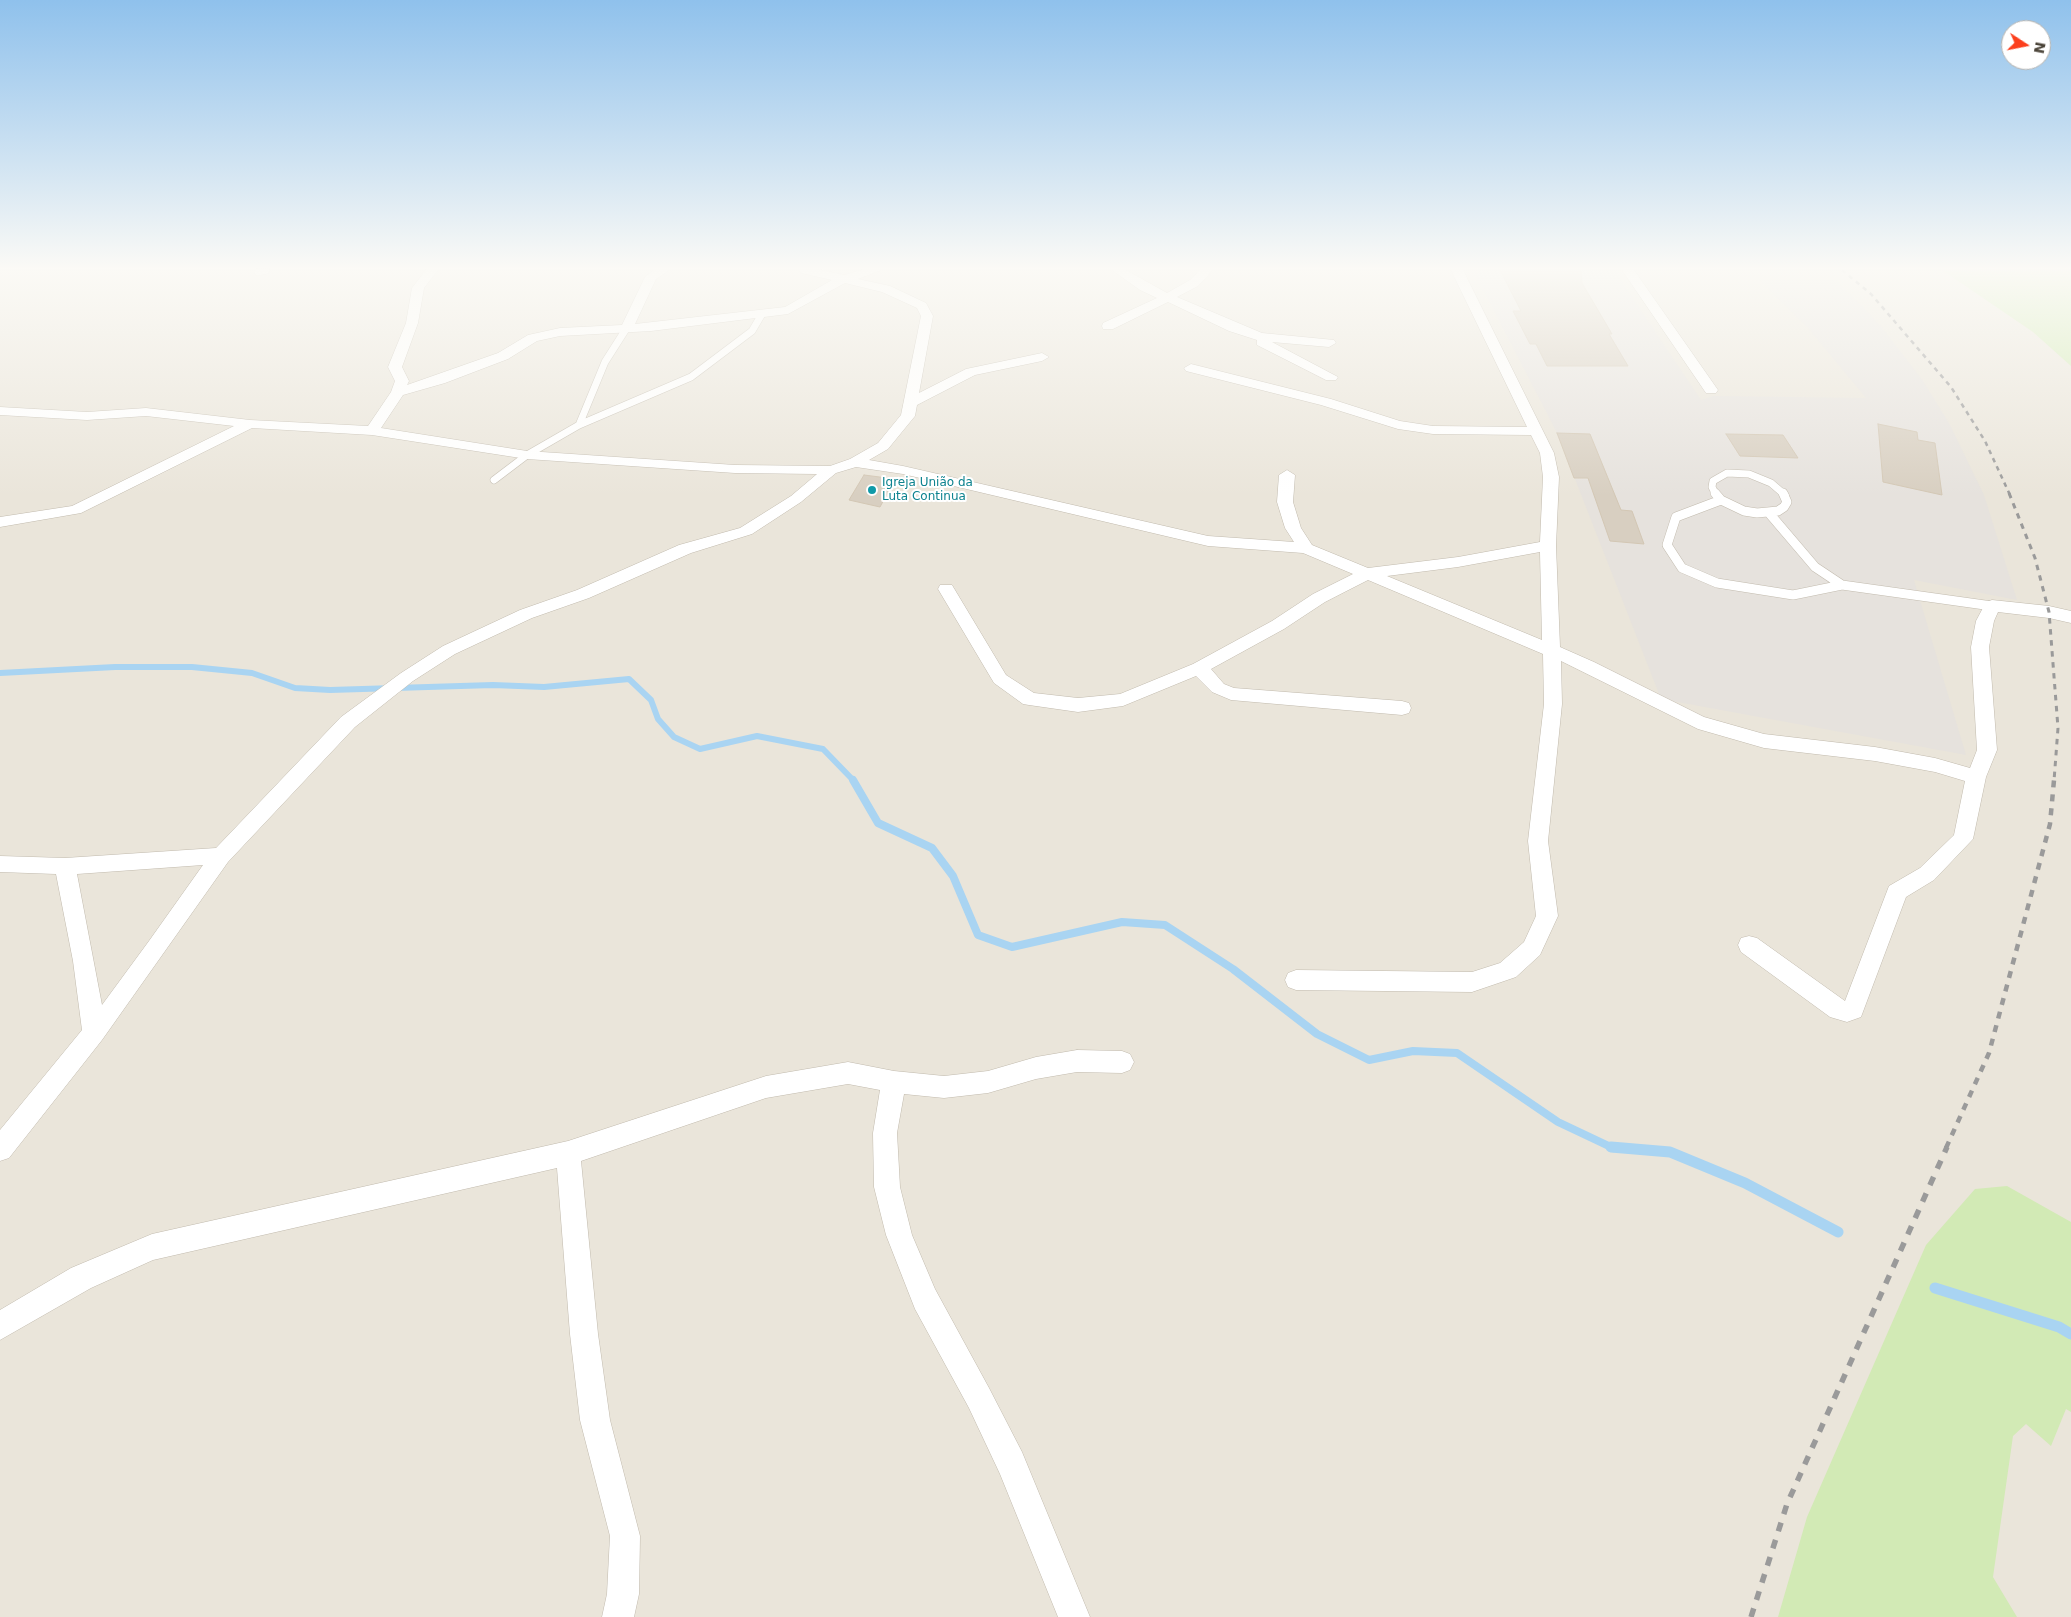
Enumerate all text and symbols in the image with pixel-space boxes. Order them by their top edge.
north arrow [2001,20,2051,70]
text: N [2031,40,2049,55]
place label: Igreja União da Luta Continua [882,476,973,504]
marker: Igreja União da Luta Continua [866,484,878,496]

